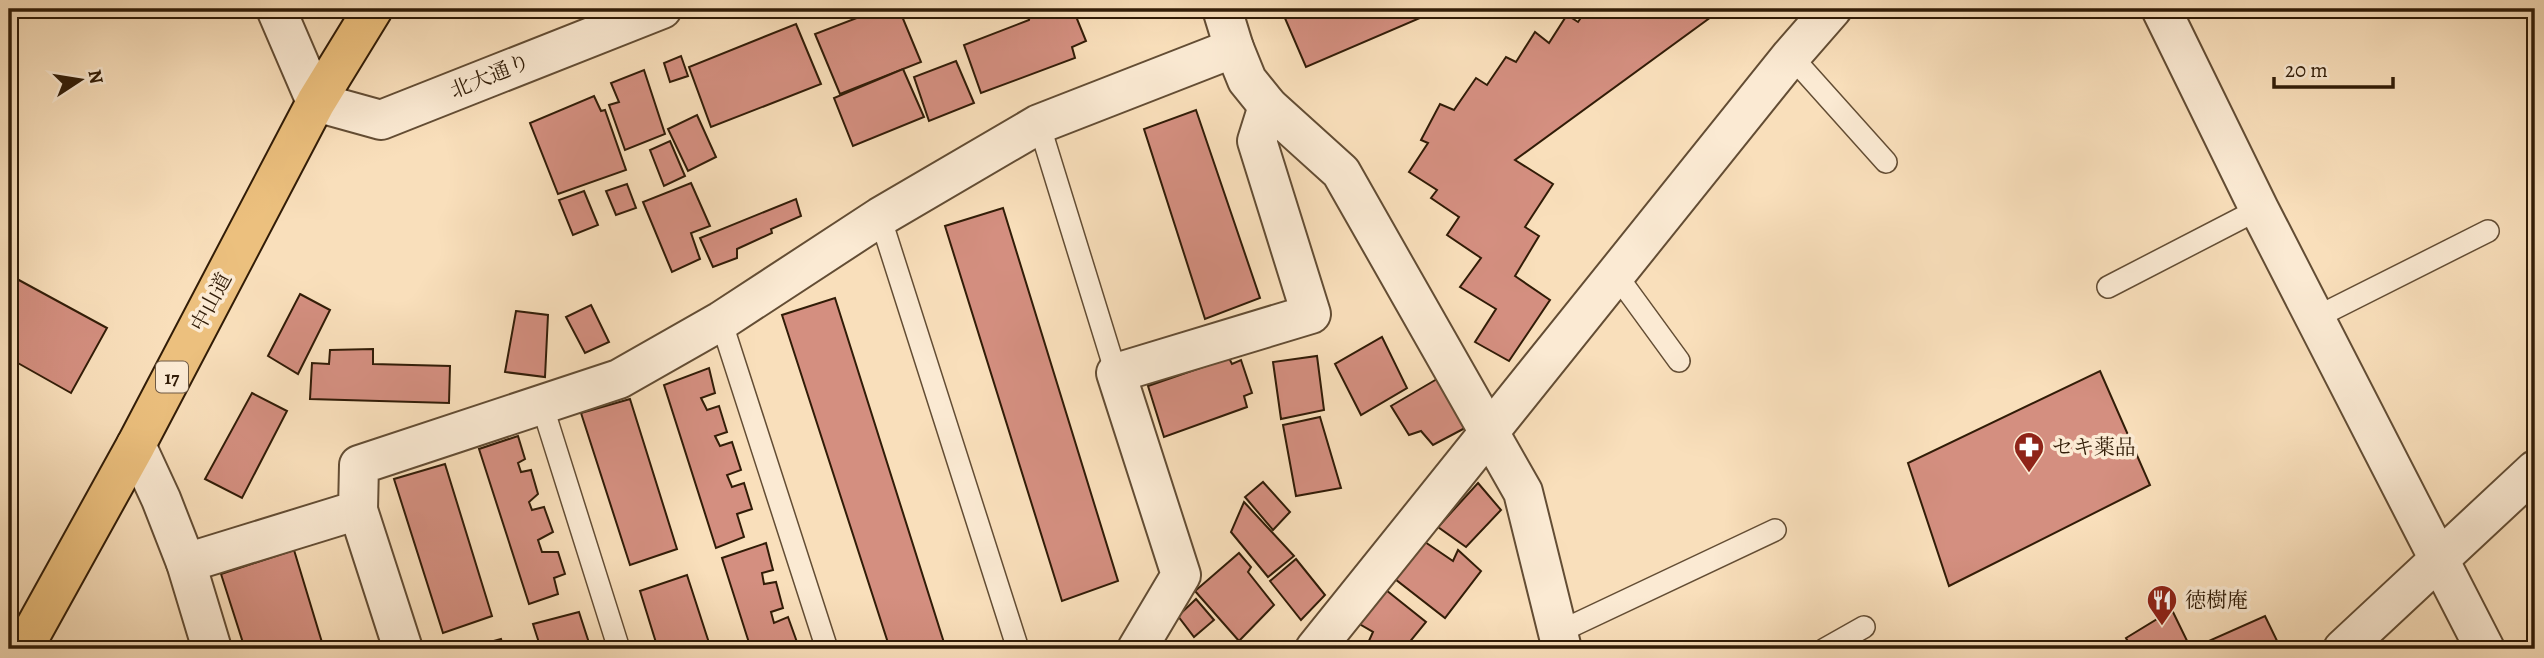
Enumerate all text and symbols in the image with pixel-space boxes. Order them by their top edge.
north arrow [46,46,116,116]
scale bar [2274,46,2394,90]
street label: 北大通り [446,47,534,105]
text: 20 m [2285,56,2328,84]
text: N [81,67,110,86]
street label: 中山道 [184,268,238,336]
road number: 17 [156,362,188,392]
pharmacy icon: セキ薬品 [2012,430,2046,474]
place label: セキ薬品 [2052,433,2136,461]
restaurant icon: 徳樹庵 [2145,583,2179,627]
place label: 徳樹庵 [2185,586,2248,614]

